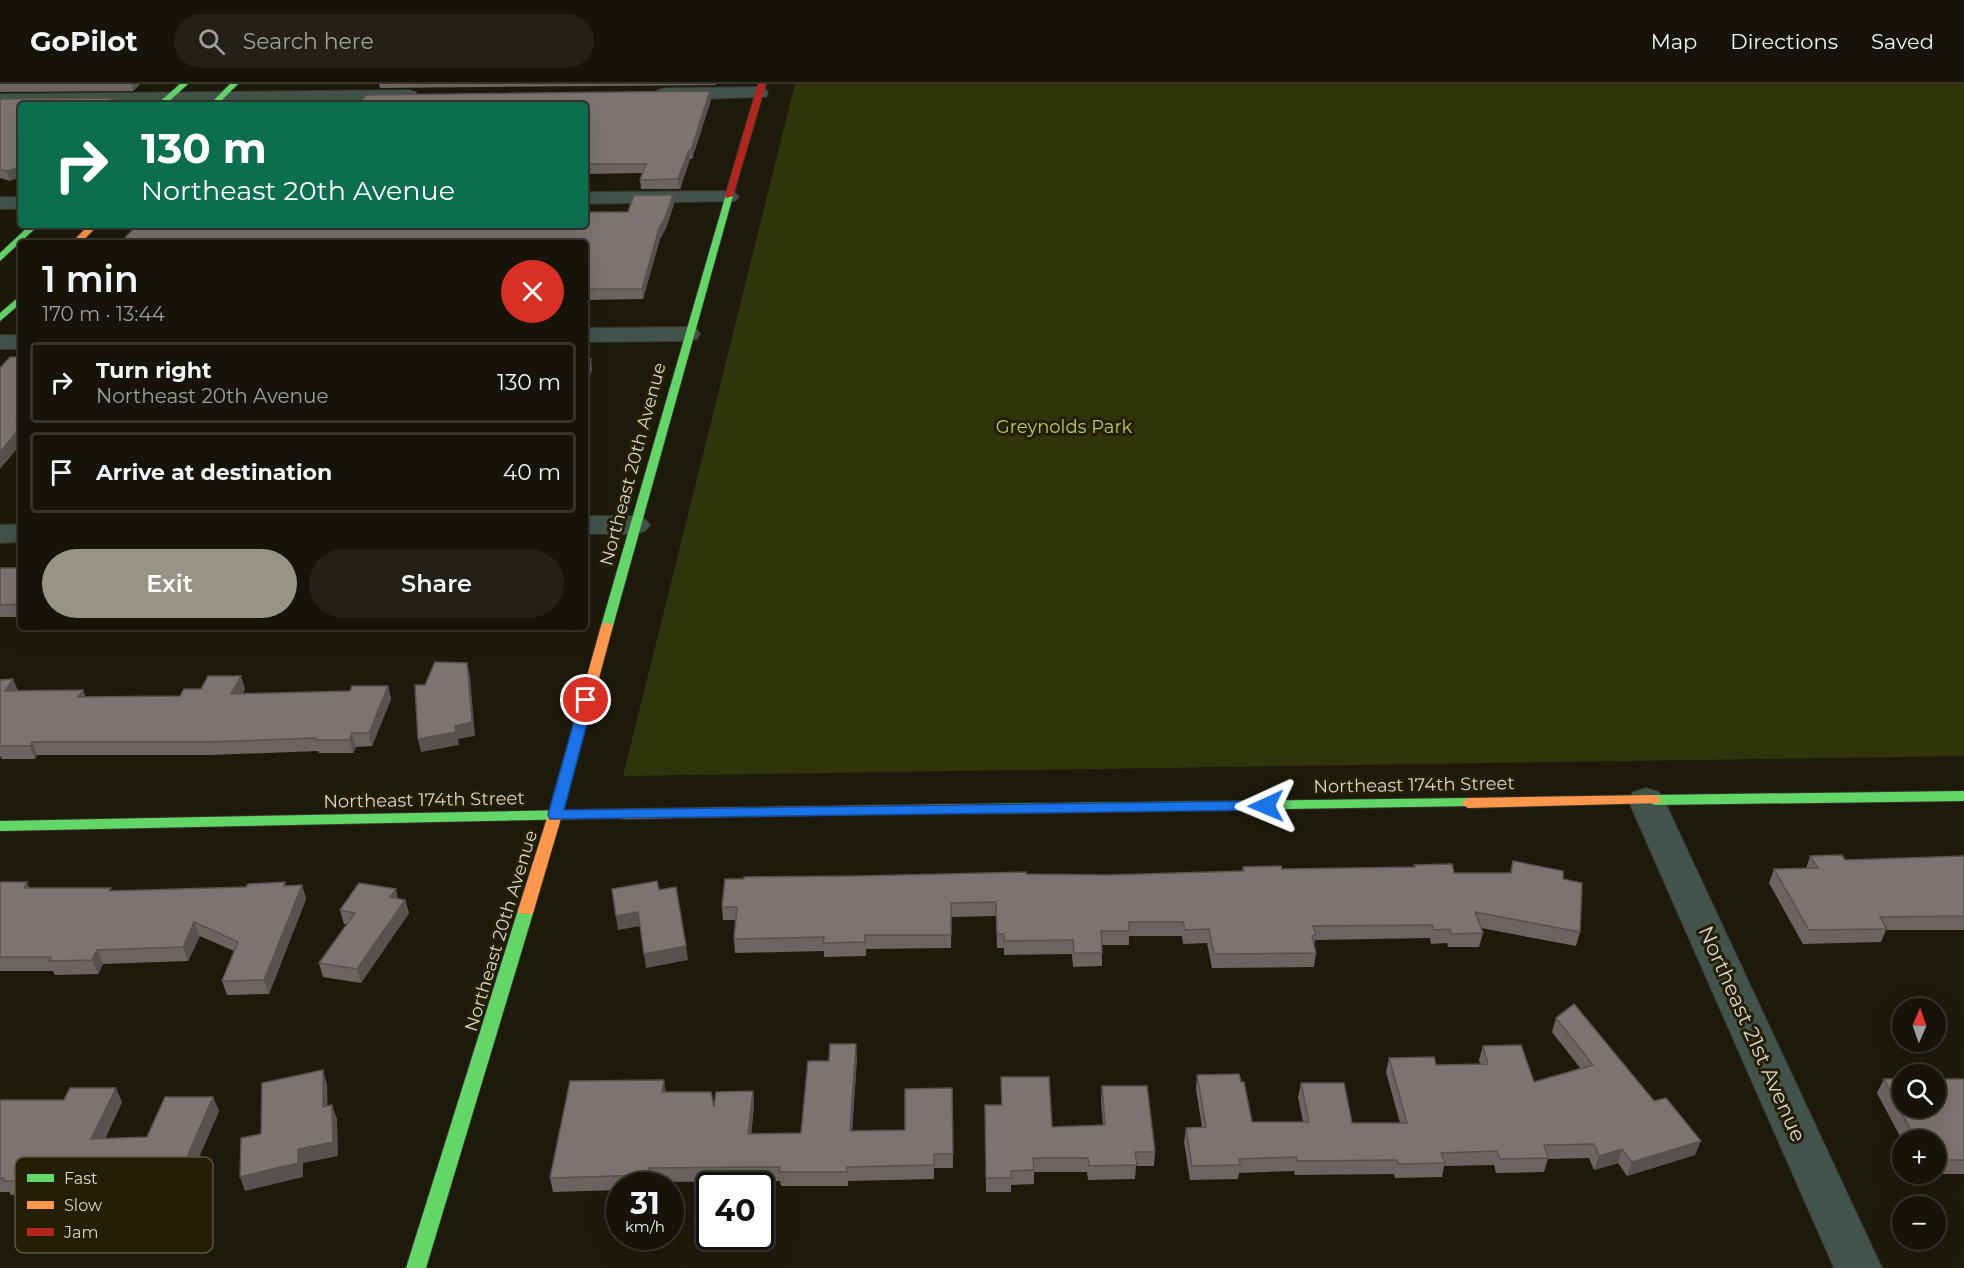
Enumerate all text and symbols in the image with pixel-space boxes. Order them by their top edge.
search box [174,14,594,68]
text: GoPilot [30,24,138,58]
icon: search [195,25,228,58]
text: Search here [243,28,374,55]
text: Map [1651,29,1697,54]
text: Directions [1730,29,1838,54]
text: Saved [1871,29,1934,54]
text: 130 m [141,122,267,174]
icon: right [42,126,120,204]
text: Northeast 20th Avenue [141,174,455,207]
text: 1 min [42,257,139,301]
button: close [501,260,564,323]
text: 170 m · 13:44 [42,302,165,326]
text: Turn right [96,357,211,384]
street label: Northeast 20th Avenue [595,360,671,568]
icon: right [45,366,78,399]
text: 130 m [497,369,561,396]
text: Northeast 20th Avenue [96,384,329,408]
park label: Greynolds Park [996,416,1133,438]
icon: arrive [45,456,78,489]
text: Arrive at destination [96,459,332,486]
text: 40 m [503,459,561,486]
button: Exit [42,549,297,618]
button: Share [309,549,564,618]
pin [560,674,611,725]
icon: arrive [569,683,602,716]
street label: Northeast 174th Street [1313,772,1515,798]
position arrow [1234,774,1298,838]
street label: Northeast 174th Street [323,787,525,813]
street label: Northeast 20th Avenue [460,828,542,1034]
street label: Northeast 21st Avenue [1693,922,1811,1146]
north arrow [1892,998,1946,1052]
map controls [1892,998,1946,1250]
button: search [1892,1064,1946,1118]
button: + [1892,1130,1946,1184]
legend [15,1157,213,1253]
text: Fast [64,1169,98,1188]
speed limit sign: 40 [696,1172,774,1250]
text: 31 [630,1185,660,1222]
text: Slow [64,1196,102,1215]
button: − [1892,1196,1946,1250]
text: km/h [625,1217,665,1236]
text: Jam [63,1223,98,1242]

